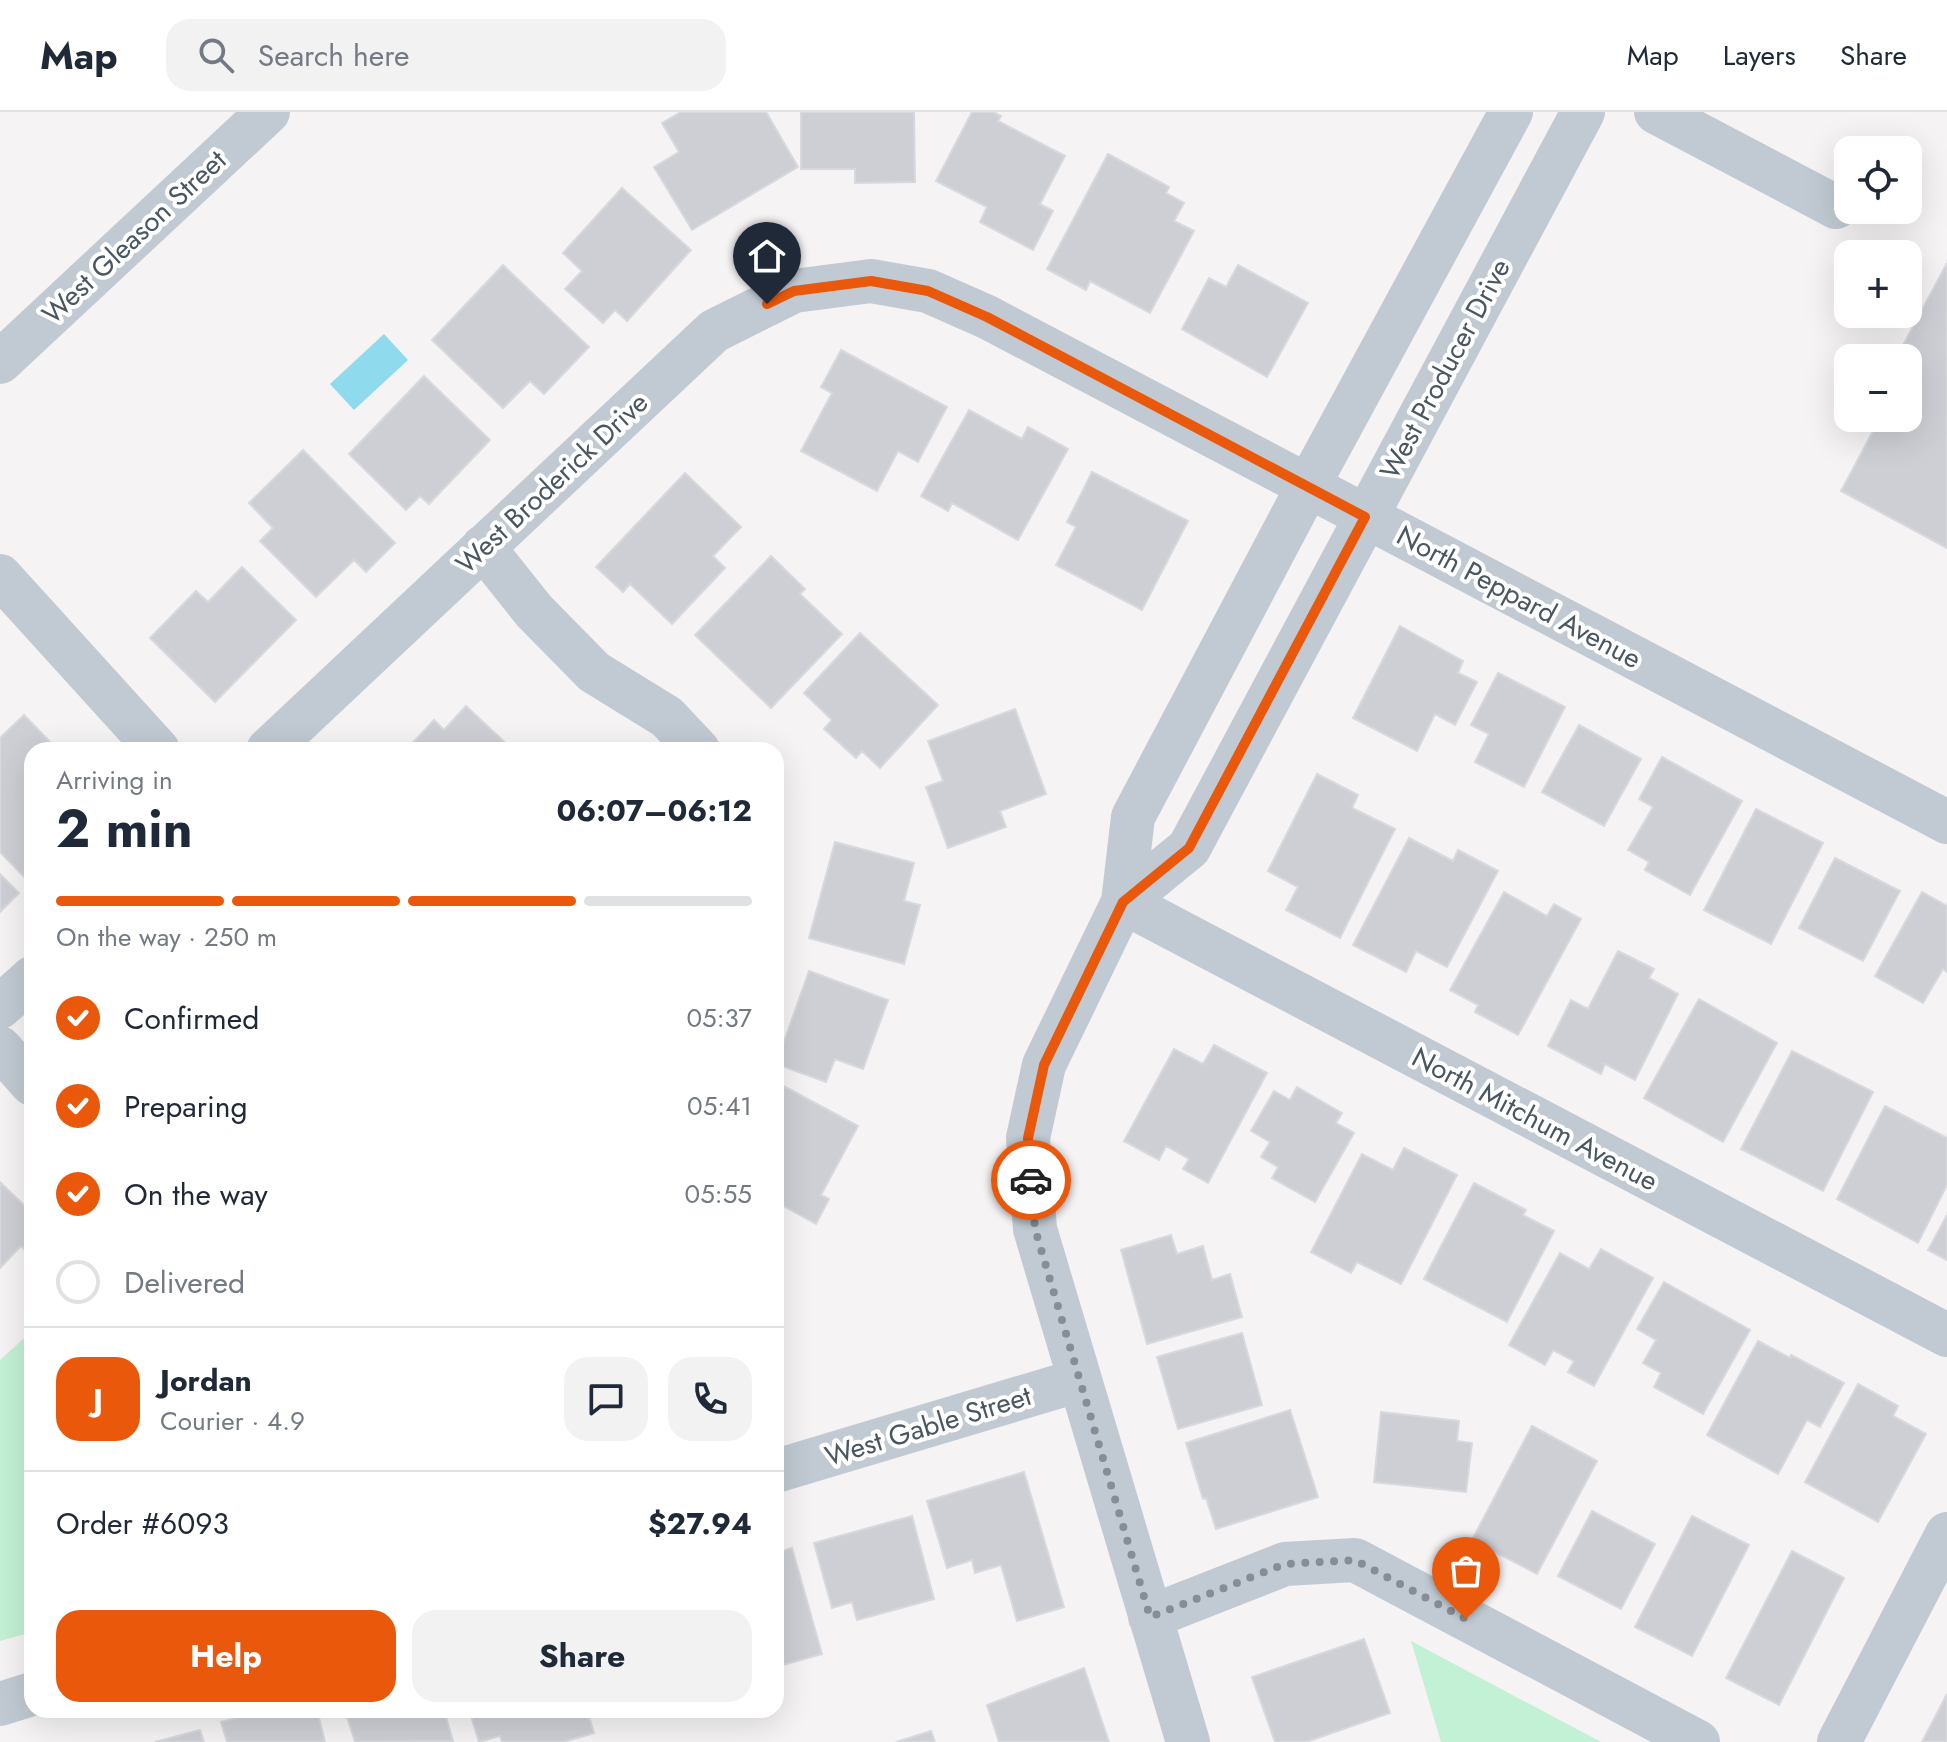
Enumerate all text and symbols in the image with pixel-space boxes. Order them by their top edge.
search box [166,19,726,91]
text: Map [40,28,118,83]
icon: search [194,33,238,77]
text: Search here [258,34,410,77]
text: Map [1627,35,1679,76]
text: Layers [1723,35,1796,76]
text: Share [1840,35,1907,76]
map controls [1834,136,1922,432]
button: locate [1834,136,1922,224]
street label: West Gleason Street [33,140,236,333]
pin [733,222,801,304]
icon: home [745,234,789,278]
button: + [1834,240,1922,328]
street label: West Producer Drive [1370,252,1520,486]
button: − [1834,344,1922,432]
street label: West Broderick Drive [447,383,657,583]
street label: North Peppard Avenue [1389,515,1649,679]
text: Arriving in [56,761,173,799]
text: 06:07–06:12 [556,789,752,832]
text: 2 min [56,791,193,867]
text: On the way · 250 m [56,918,277,956]
icon: check [56,996,100,1040]
text: Confirmed [124,997,259,1040]
text: 05:37 [686,999,752,1037]
street label: North Mitchum Avenue [1405,1037,1665,1201]
icon: check [56,1084,100,1128]
text: Preparing [124,1085,248,1128]
text: 05:41 [687,1087,752,1125]
courier [991,1140,1071,1220]
icon: car [1009,1158,1053,1202]
icon: check [56,1172,100,1216]
text: On the way [124,1173,268,1216]
text: 05:55 [685,1175,752,1213]
text: Delivered [124,1261,245,1304]
button: chat [564,1357,648,1441]
button: phone [668,1357,752,1441]
text: Jordan [160,1359,252,1402]
street label: West Gable Street [820,1375,1036,1477]
text: J [93,1378,103,1421]
text: Courier · 4.9 [160,1402,305,1440]
text: Order #6093 [56,1502,229,1545]
text: $27.94 [648,1502,752,1545]
pin [1432,1537,1500,1619]
icon: bag [1444,1549,1488,1593]
button: Help [56,1610,396,1702]
button: Share [412,1610,752,1702]

